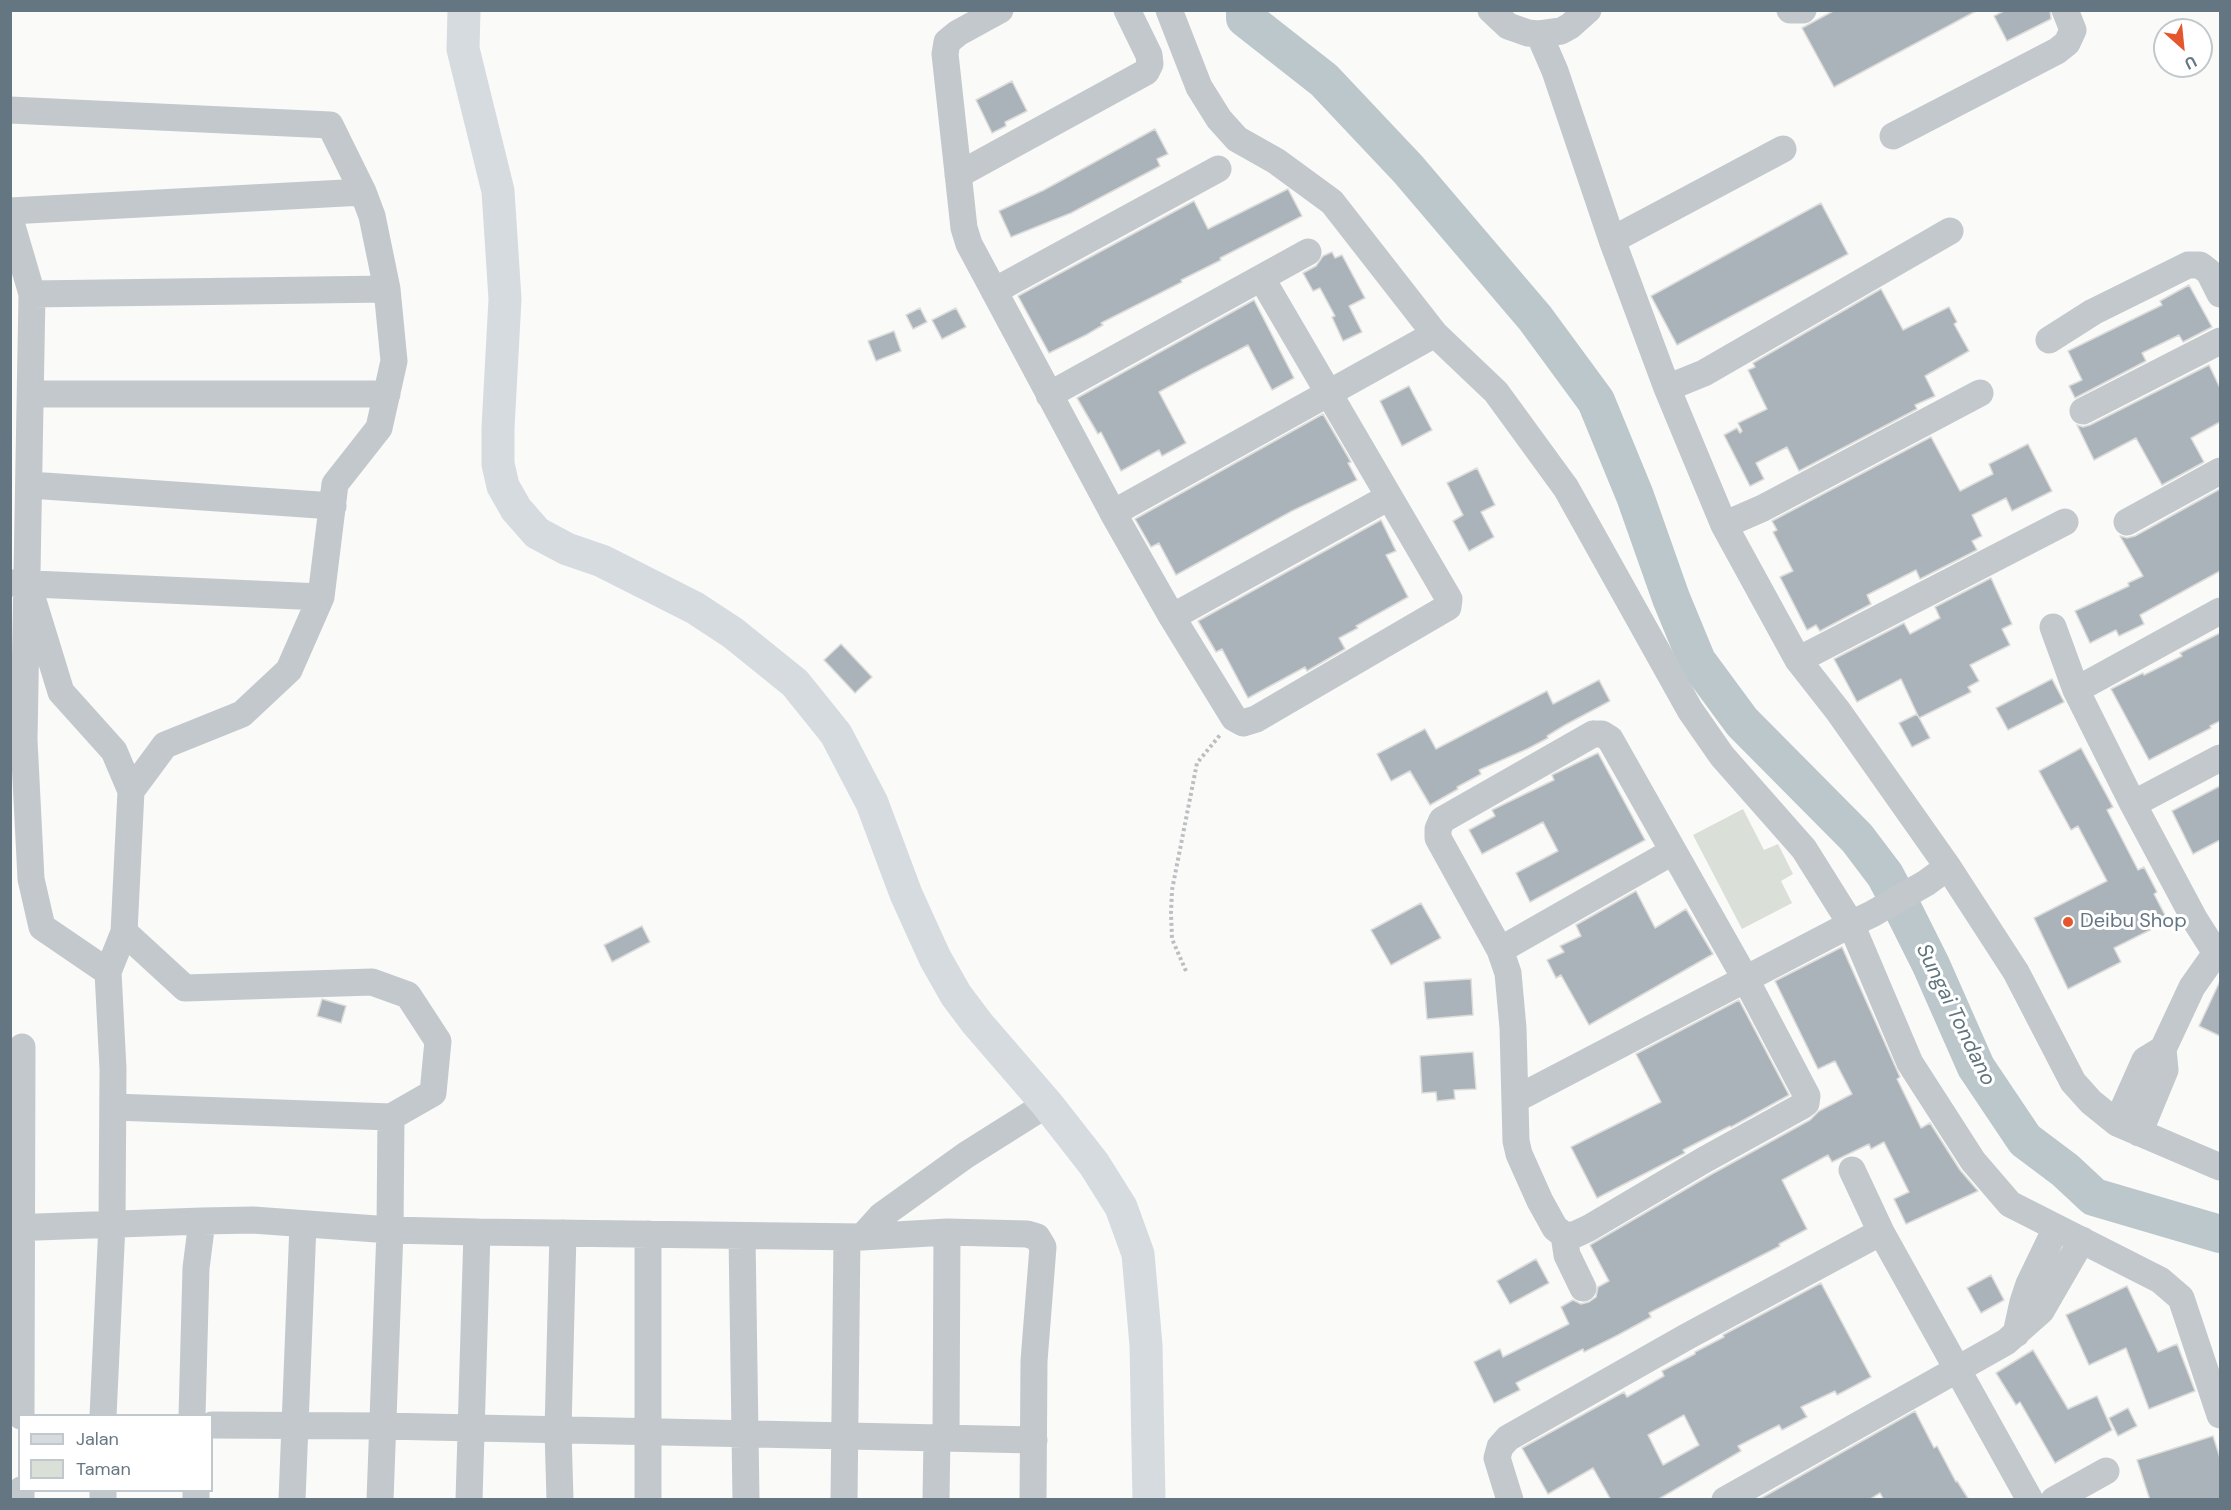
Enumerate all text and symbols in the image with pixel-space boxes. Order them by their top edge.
north arrow [2153,18,2213,78]
text: U [2181,51,2200,75]
place label: Deibu Shop [2080,910,2187,934]
marker: Deibu Shop [2061,915,2075,929]
water label: Sungai Tondano [1910,940,2000,1090]
legend [18,1414,213,1492]
text: Jalan [76,1427,119,1451]
text: Taman [76,1457,131,1481]

